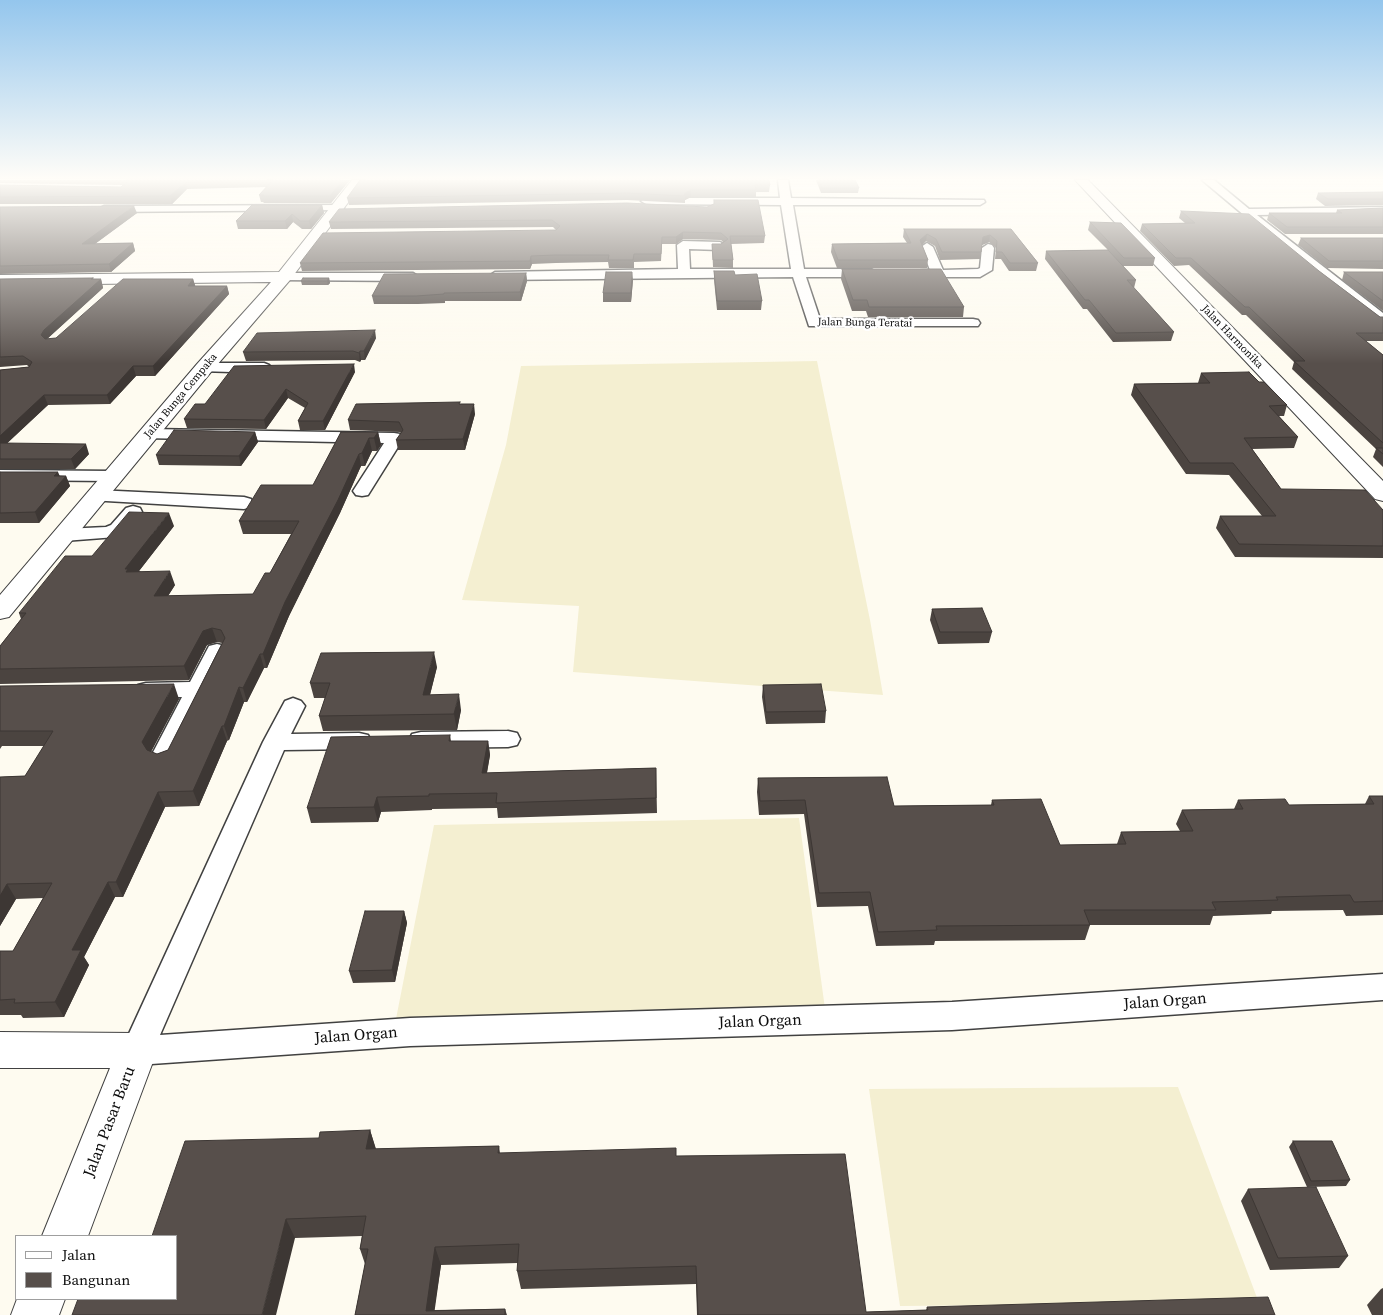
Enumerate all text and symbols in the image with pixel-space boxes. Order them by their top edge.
street label: Jalan Harmonika [1198,302,1266,372]
street label: Jalan Bunga Teratai [817,316,913,330]
street label: Jalan Bunga Cempaka [142,351,220,441]
street label: Jalan Organ [1123,990,1207,1014]
street label: Jalan Organ [718,1011,802,1033]
street label: Jalan Organ [314,1024,398,1048]
street label: Jalan Pasar Baru [80,1064,140,1180]
legend [15,1235,178,1300]
text: Jalan [62,1244,96,1265]
text: Bangunan [62,1269,130,1290]

